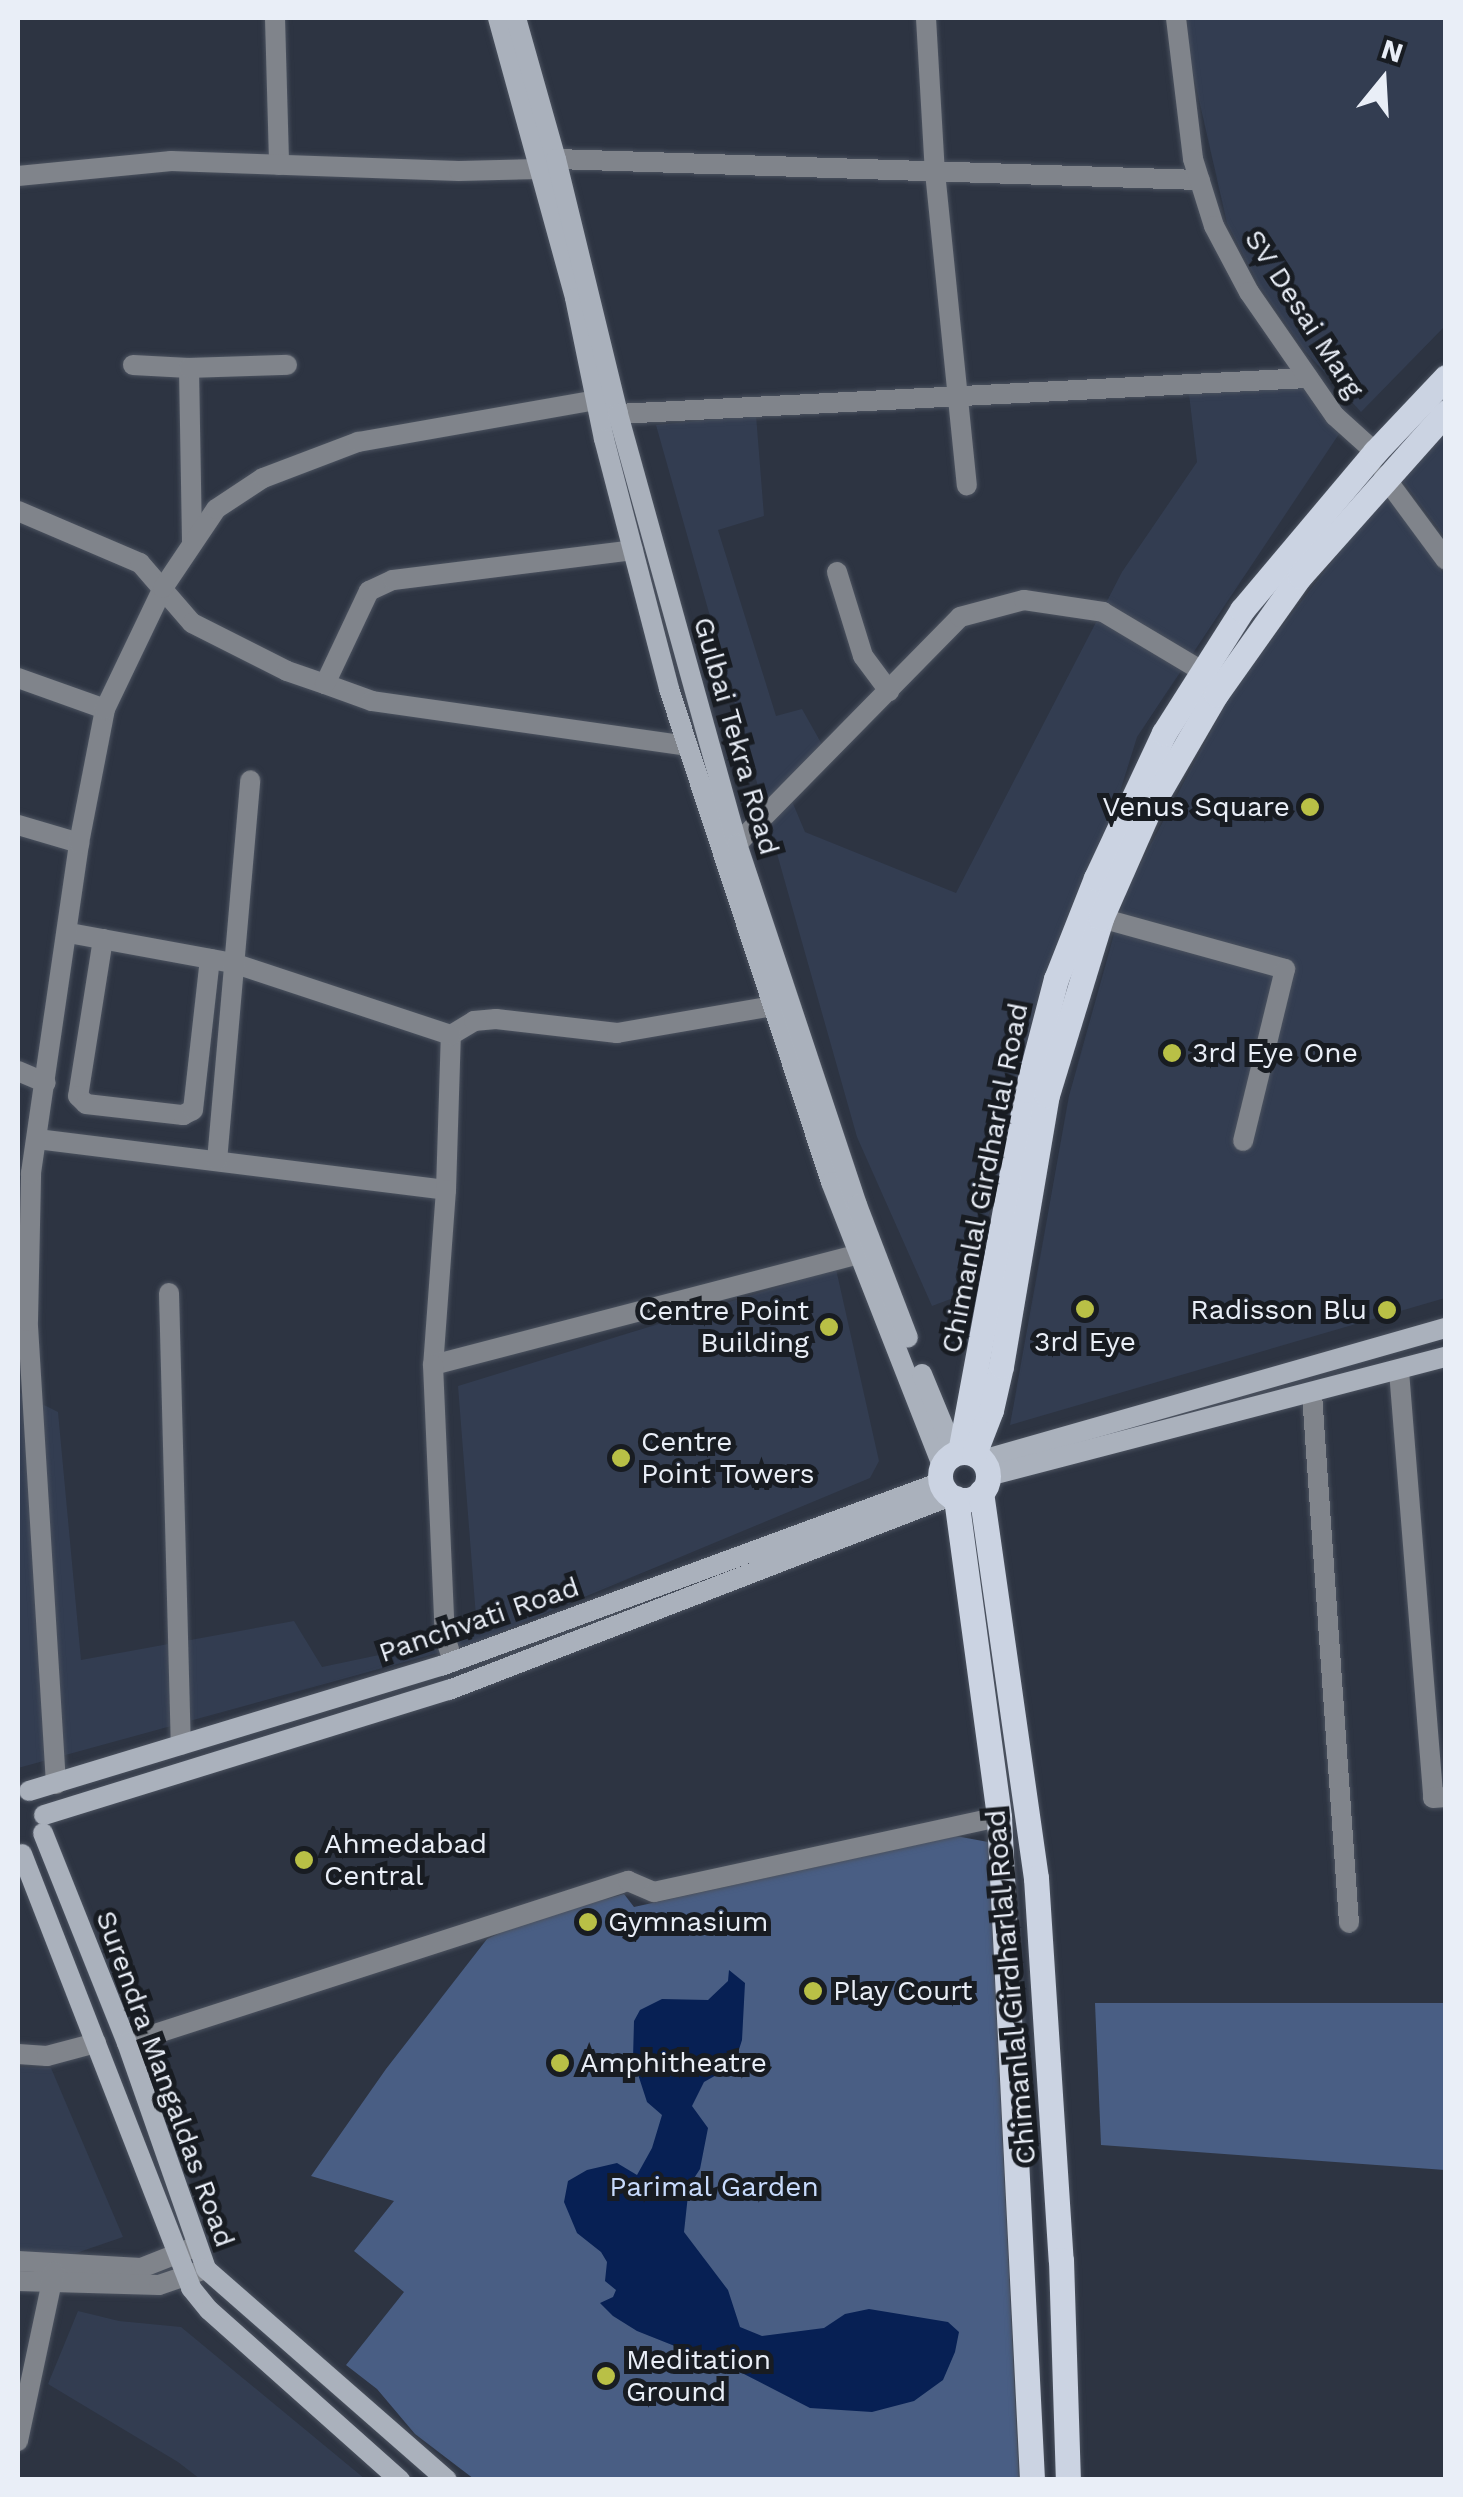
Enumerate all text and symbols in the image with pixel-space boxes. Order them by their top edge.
north arrow [1333,30,1433,130]
text: N [1377,32,1407,70]
street label: SV Desai Marg [1237,223,1371,405]
street label: Gulbai Tekra Road [686,613,786,859]
place label: Venus Square [1102,790,1290,824]
marker: Venus Square [1299,796,1321,818]
street label: Chimanlal Girdharlal Road [934,999,1036,1357]
place label: 3rd Eye One [1192,1036,1358,1070]
marker: 3rd Eye One [1161,1042,1183,1064]
place label: Radisson Blu [1190,1293,1367,1327]
place label: Centre Point Building [638,1294,809,1360]
marker: 3rd Eye [1074,1298,1096,1320]
marker: Radisson Blu [1376,1299,1398,1321]
marker: Centre Point Building [818,1316,840,1338]
place label: 3rd Eye [1034,1325,1136,1359]
place label: Centre Point Towers [641,1425,815,1491]
marker: Centre Point Towers [610,1447,632,1469]
street label: Panchvati Road [375,1570,583,1670]
street label: Chimanlal Girdharlal Road [979,1807,1043,2167]
place label: Ahmedabad Central [324,1827,487,1893]
marker: Ahmedabad Central [293,1849,315,1871]
place label: Gymnasium [608,1905,769,1939]
street label: Surendra Mangaldas Road [88,1906,242,2252]
marker: Gymnasium [577,1911,599,1933]
place label: Play Court [833,1974,973,2008]
marker: Play Court [802,1980,824,2002]
place label: Amphitheatre [580,2046,767,2080]
marker: Amphitheatre [549,2052,571,2074]
park label: Parimal Garden [609,2170,819,2204]
place label: Meditation Ground [626,2343,771,2409]
marker: Meditation Ground [595,2365,617,2387]

